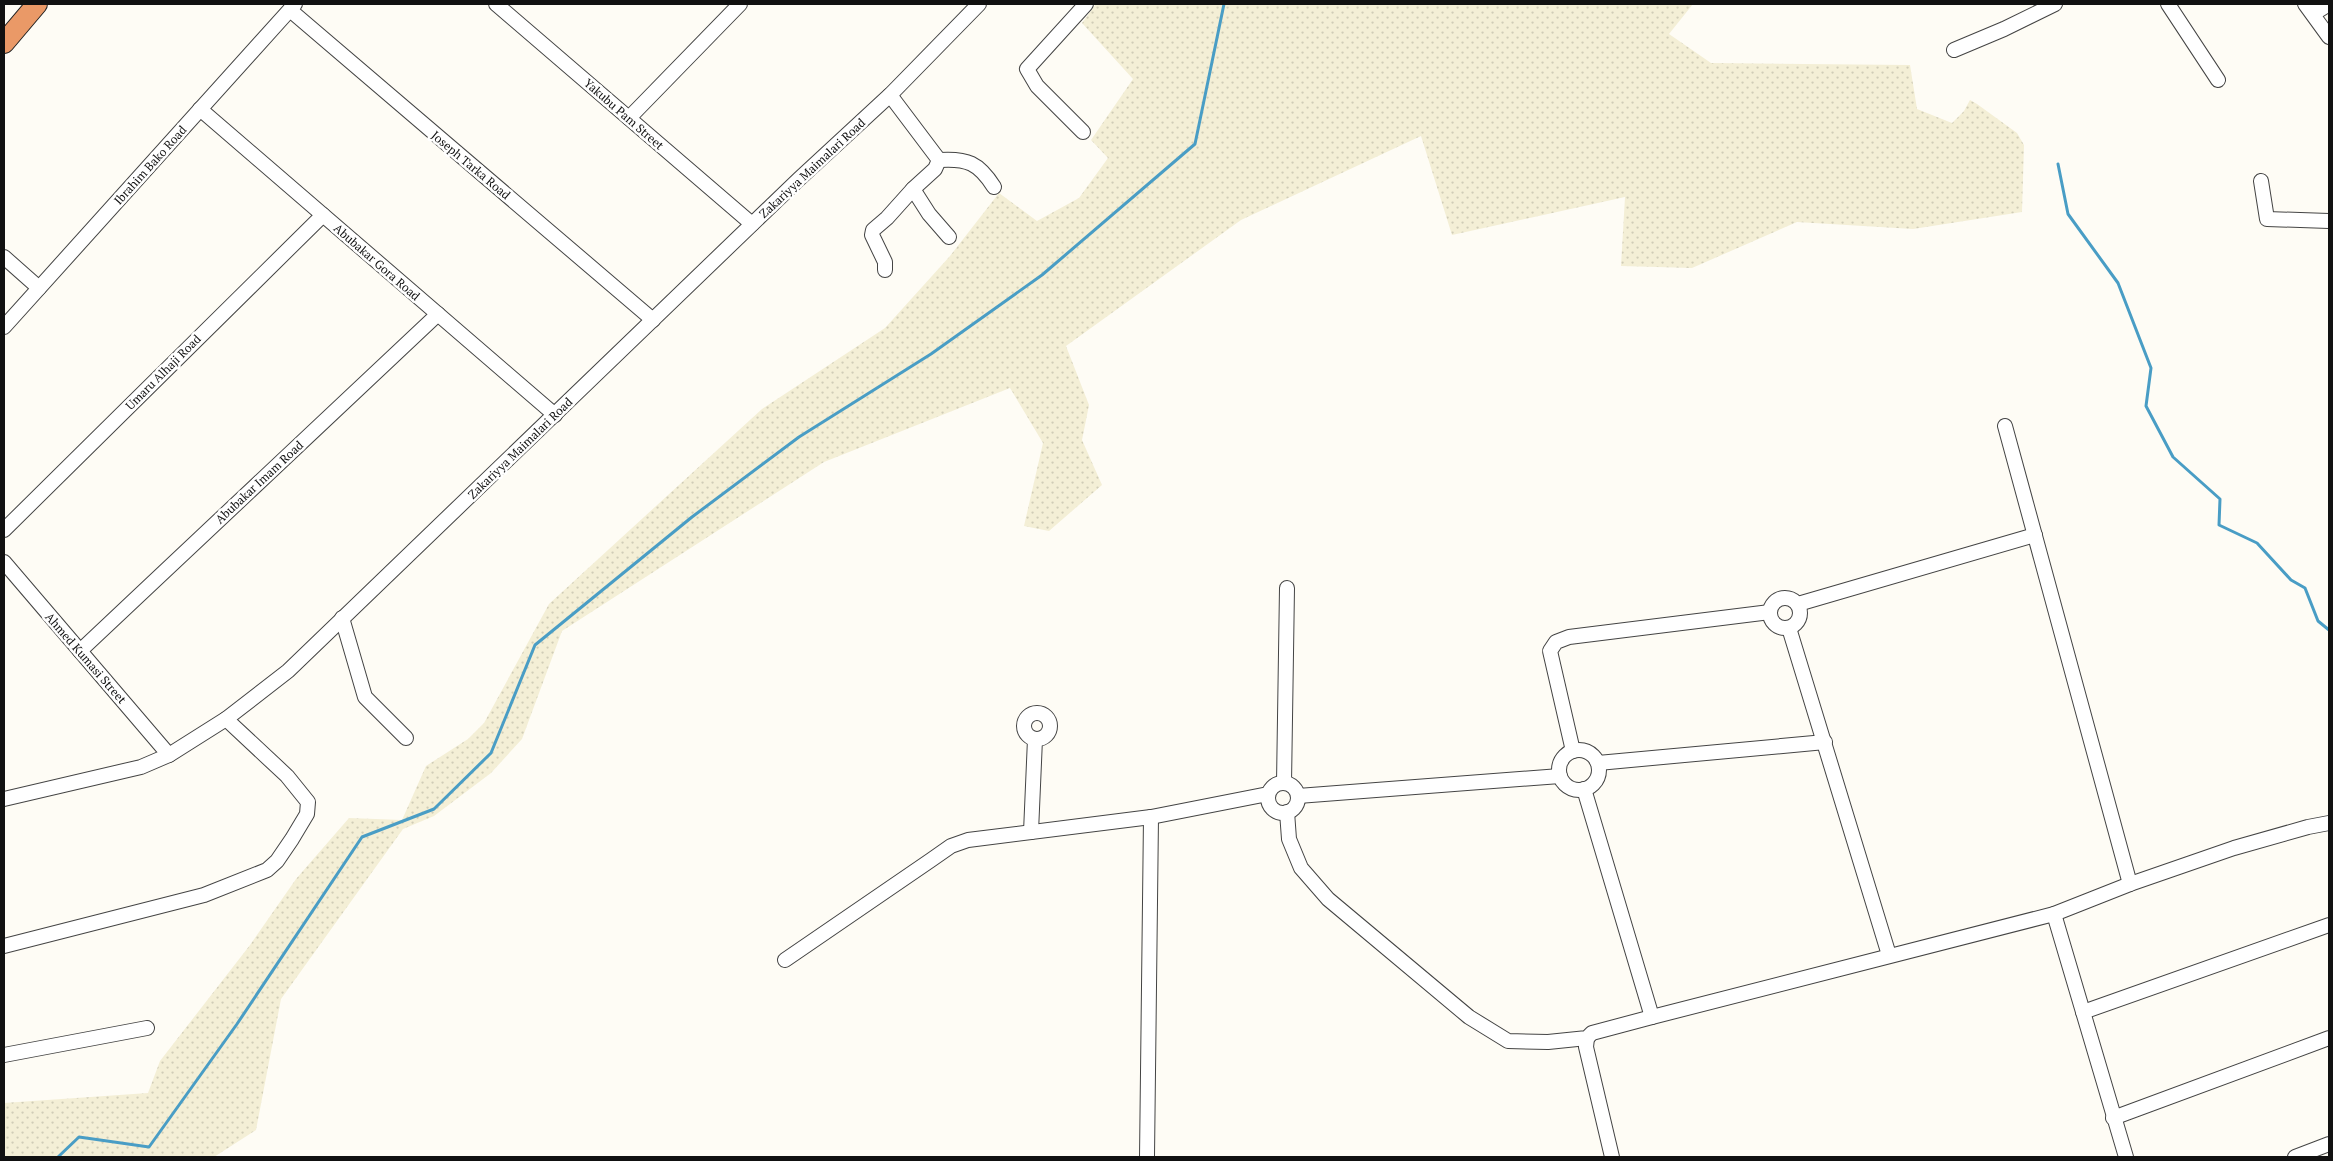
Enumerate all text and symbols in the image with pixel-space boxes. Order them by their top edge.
street label: Yakubu Pam Street [581,75,667,153]
street label: Zakariyya Maimalari Road [756,115,868,221]
street label: Ibrahim Bako Road [111,122,190,208]
street label: Joseph Tarka Road [428,128,514,203]
street label: Abubakar Gora Road [331,221,423,304]
street label: Umaru Alhaji Road [122,331,204,413]
street label: Zakariyya Maimalari Road [465,394,576,502]
street label: Abubakar Imam Road [212,437,306,527]
street label: Ahmed Kumasi Street [42,609,130,707]

